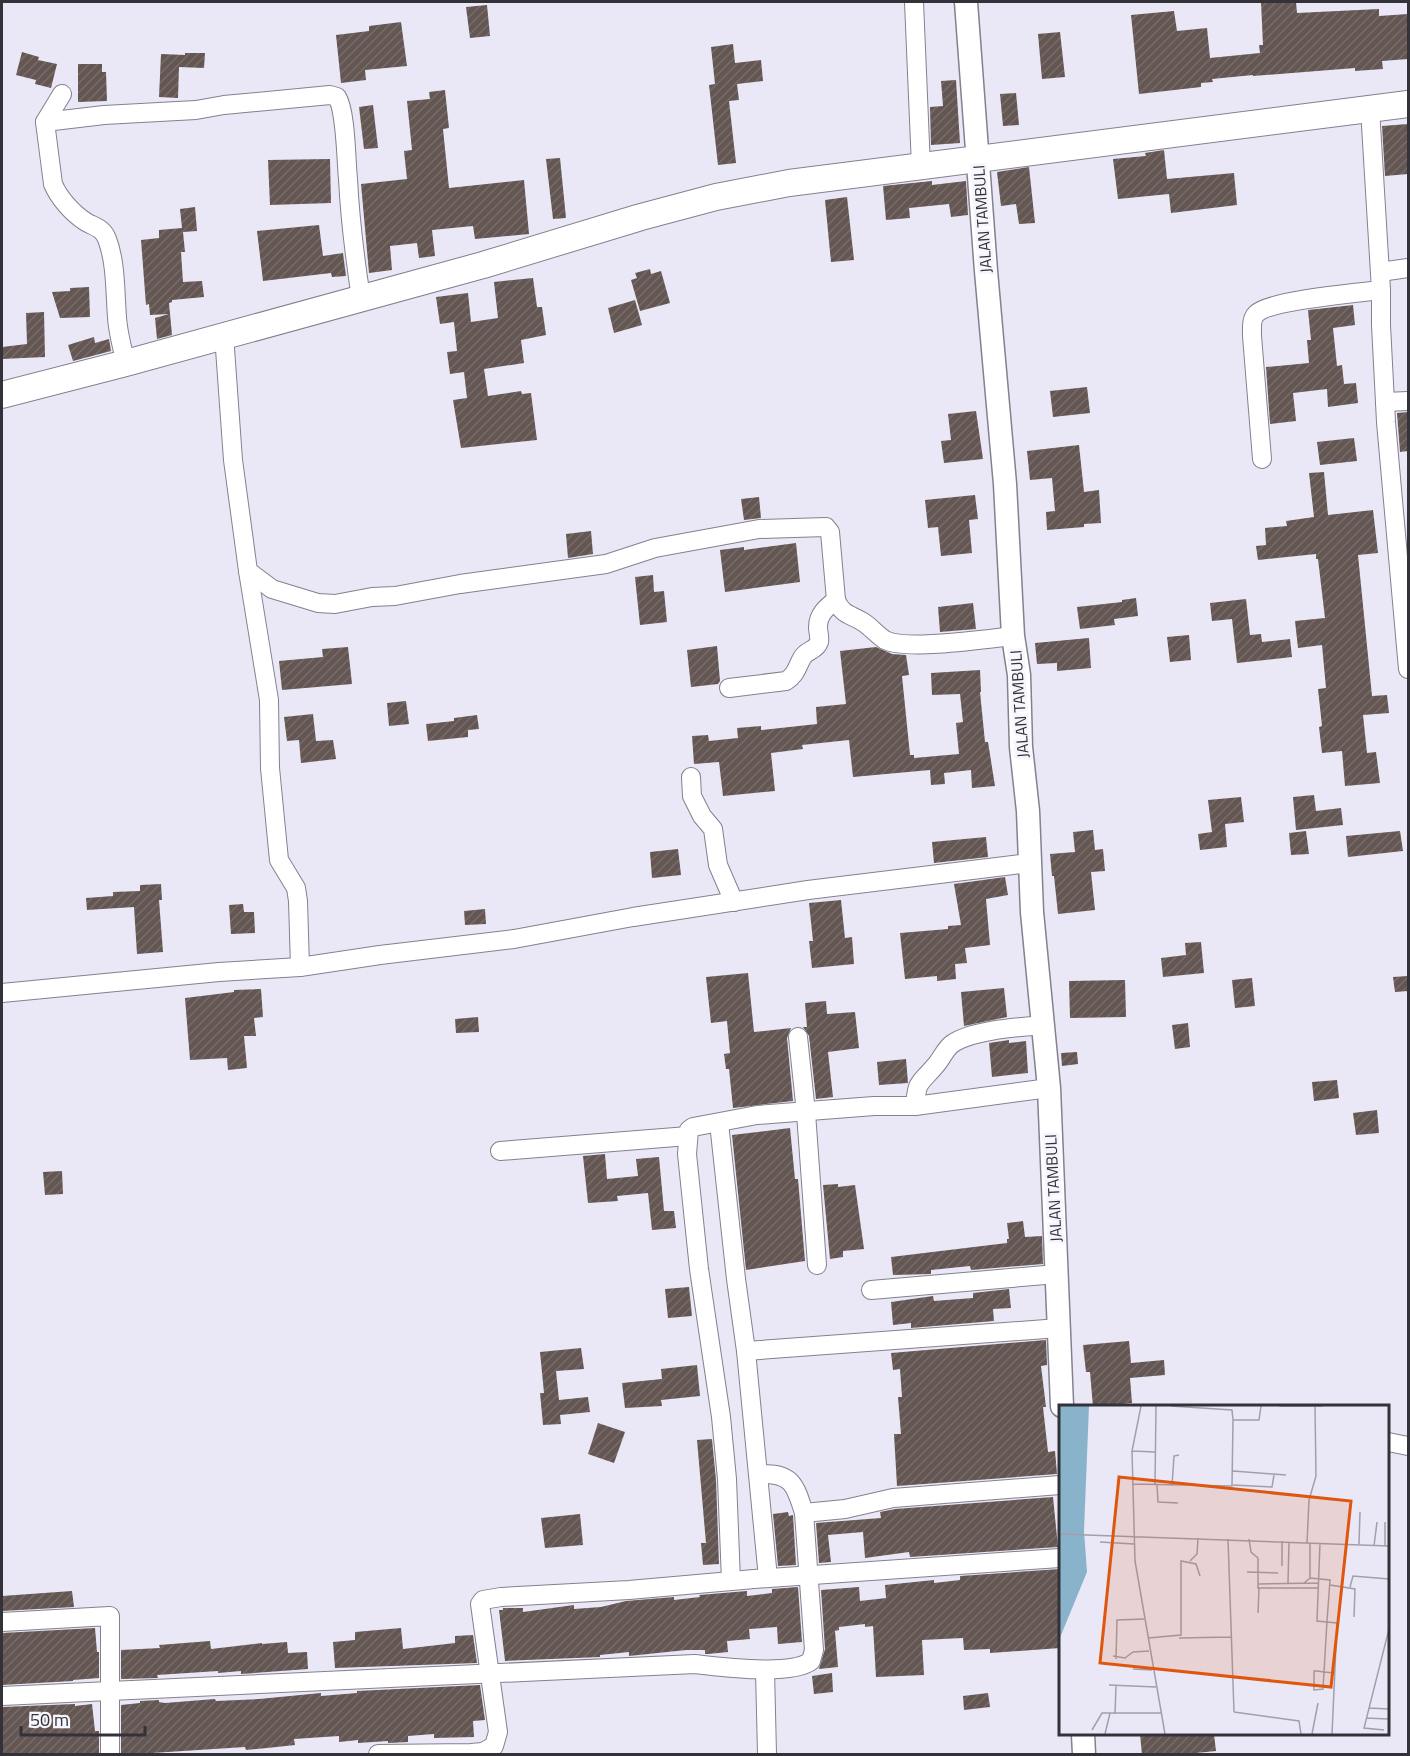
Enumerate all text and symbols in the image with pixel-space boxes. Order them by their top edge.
street label: JALAN TAMBULI [966,164,998,274]
street label: JALAN TAMBULI [1003,649,1035,759]
street label: JALAN TAMBULI [1038,1133,1068,1243]
inset map [1059,1405,1389,1735]
scale bar [21,1699,146,1737]
text: 50 m [30,1706,69,1733]

